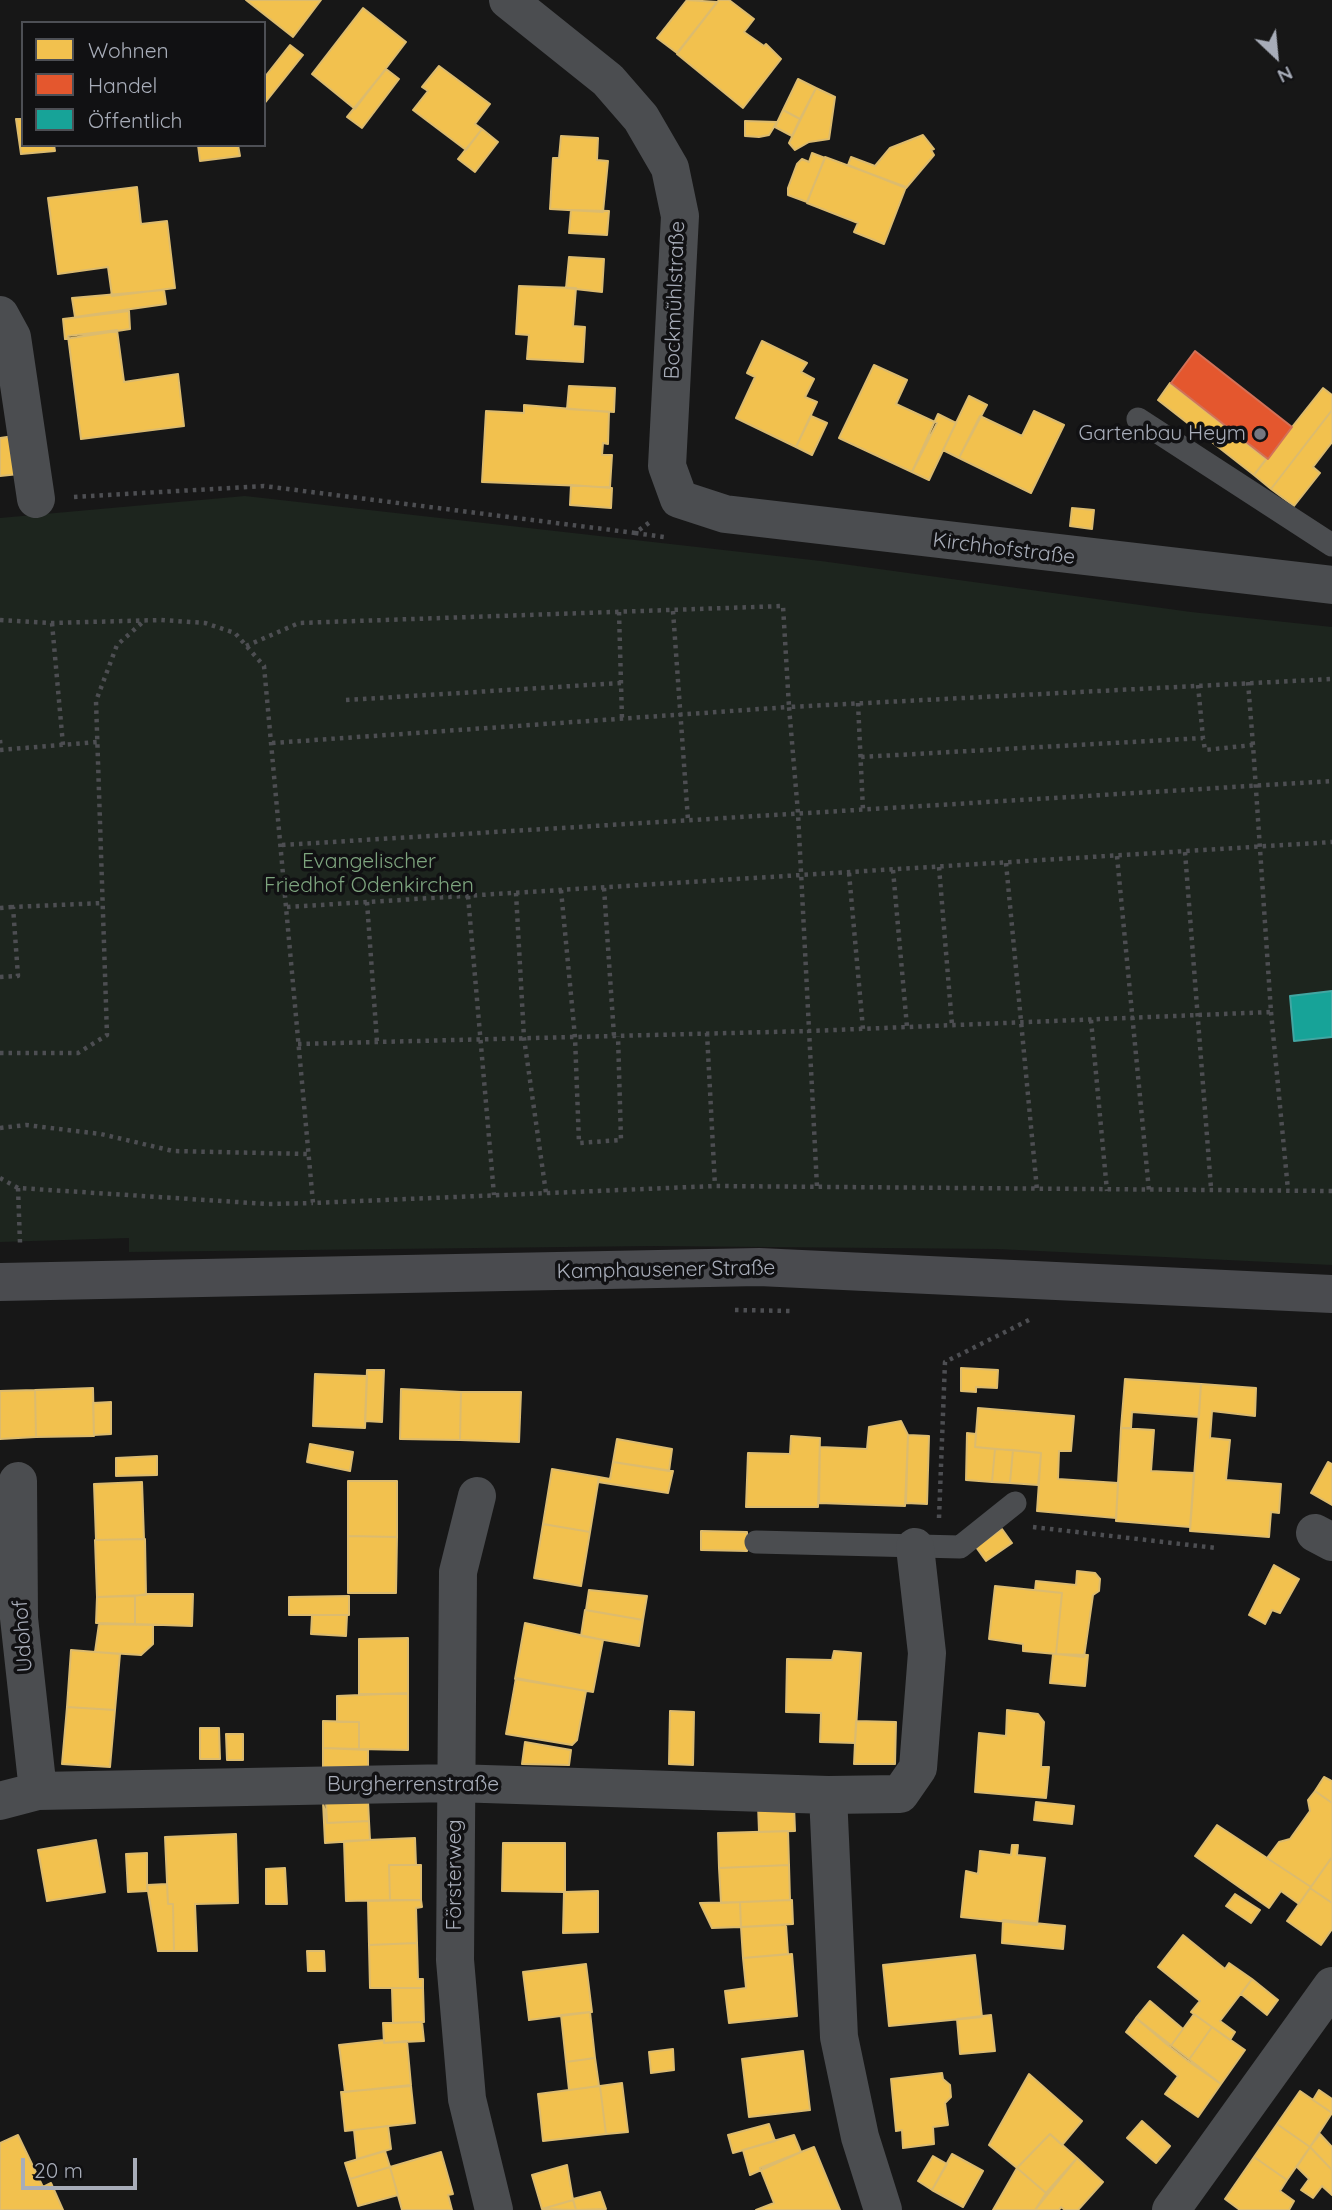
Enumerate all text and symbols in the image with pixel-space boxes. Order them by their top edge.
legend [21,21,266,147]
north arrow [1241,21,1311,91]
text: Wohnen [88,37,169,63]
text: N [1274,61,1297,89]
text: Handel [88,72,157,98]
text: Öffentlich [88,107,182,133]
street label: Bockmühlstraße [660,220,690,380]
place label: Gartenbau Heym [1078,421,1246,447]
marker: Gartenbau Heym [1252,426,1268,442]
street label: Kirchhofstraße [931,528,1077,570]
park label: Evangelischer Friedhof Odenkirchen [264,849,474,899]
street label: Kamphausener Straße [556,1255,776,1285]
street label: Udohof [8,1599,38,1673]
street label: Burgherrenstraße [327,1772,499,1798]
street label: Försterweg [442,1819,468,1931]
scale bar [24,2144,140,2188]
text: 20 m [34,2157,83,2183]

